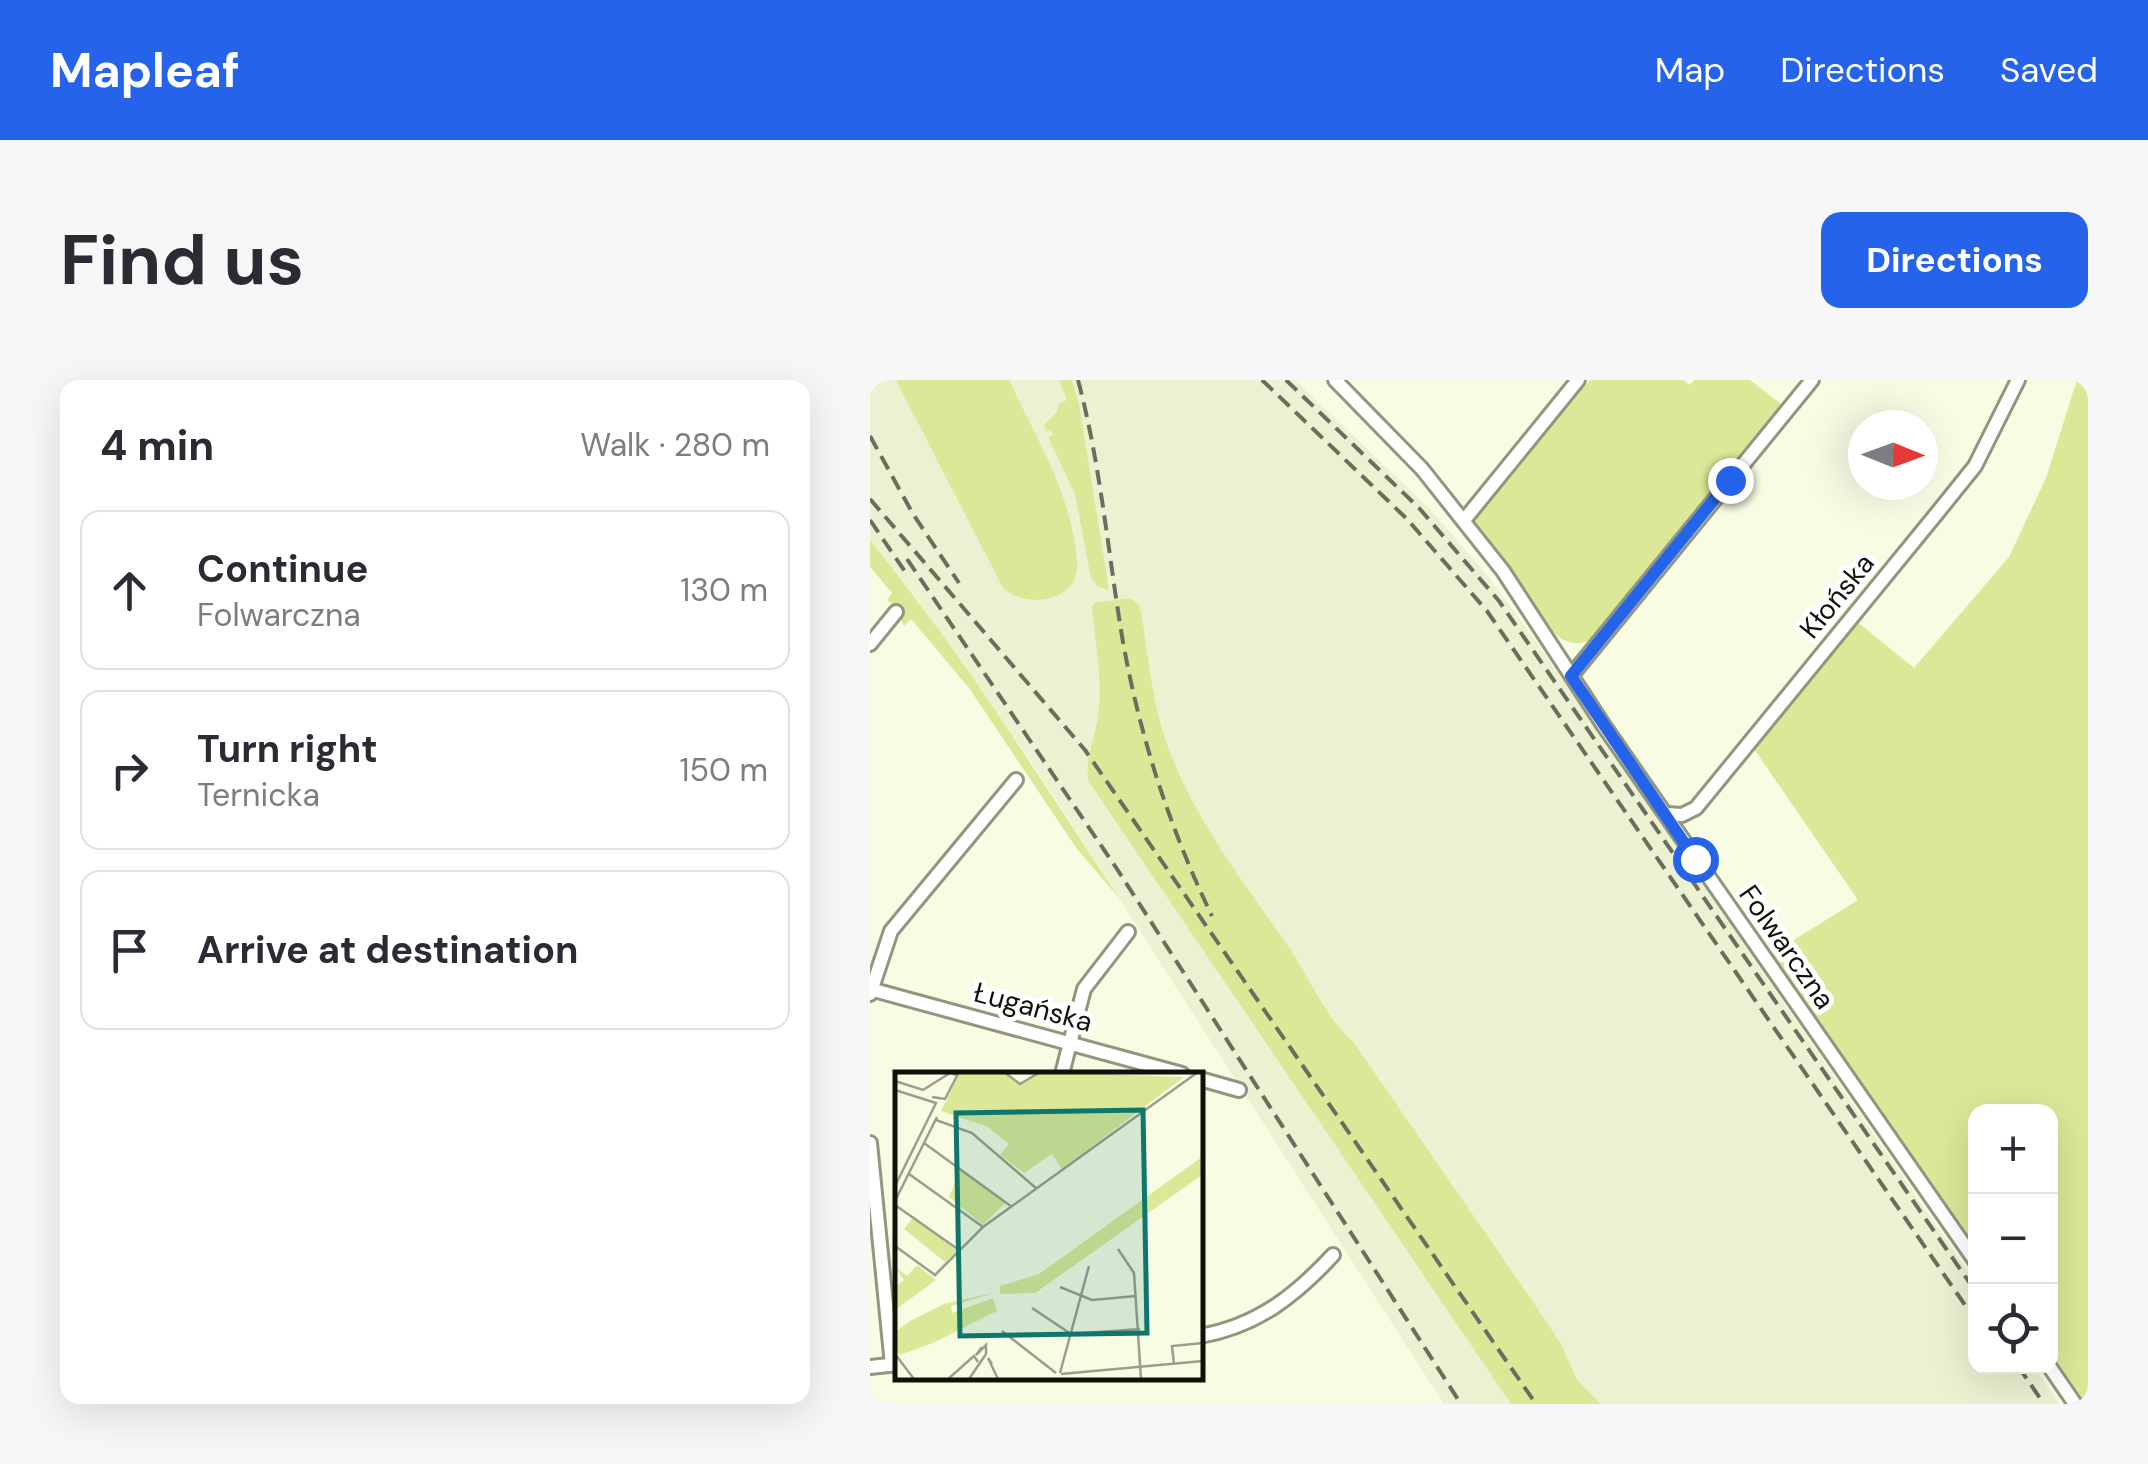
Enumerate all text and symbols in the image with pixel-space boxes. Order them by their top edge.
text: Mapleaf [50,39,240,102]
text: Map [1655,47,1725,93]
text: Directions [1780,47,1945,93]
text: Saved [2000,47,2098,93]
button: Directions [1821,212,2088,308]
text: Find us [60,215,304,306]
north arrow [1848,410,1938,500]
text: 4 min [100,418,214,473]
text: Walk · 280 m [580,424,770,466]
route end [1708,458,1754,504]
text: Continue [197,544,368,594]
street label: Kłońska [1791,546,1883,646]
icon: ahead [102,563,157,618]
text: 130 m [680,569,768,611]
text: Folwarczna [197,594,361,636]
text: Turn right [197,724,378,774]
icon: right [102,743,157,798]
text: 150 m [680,749,768,791]
text: Ternicka [197,774,320,816]
route start [1673,837,1719,883]
street label: Folwarczna [1731,878,1843,1016]
icon: arrive [102,923,157,978]
text: Arrive at destination [197,925,579,975]
street label: Ługańska [969,973,1097,1041]
inset map [895,1072,1202,1379]
map controls [1968,1104,2058,1374]
button: + [1968,1104,2058,1194]
button: − [1968,1194,2058,1284]
button: locate [1968,1284,2058,1374]

